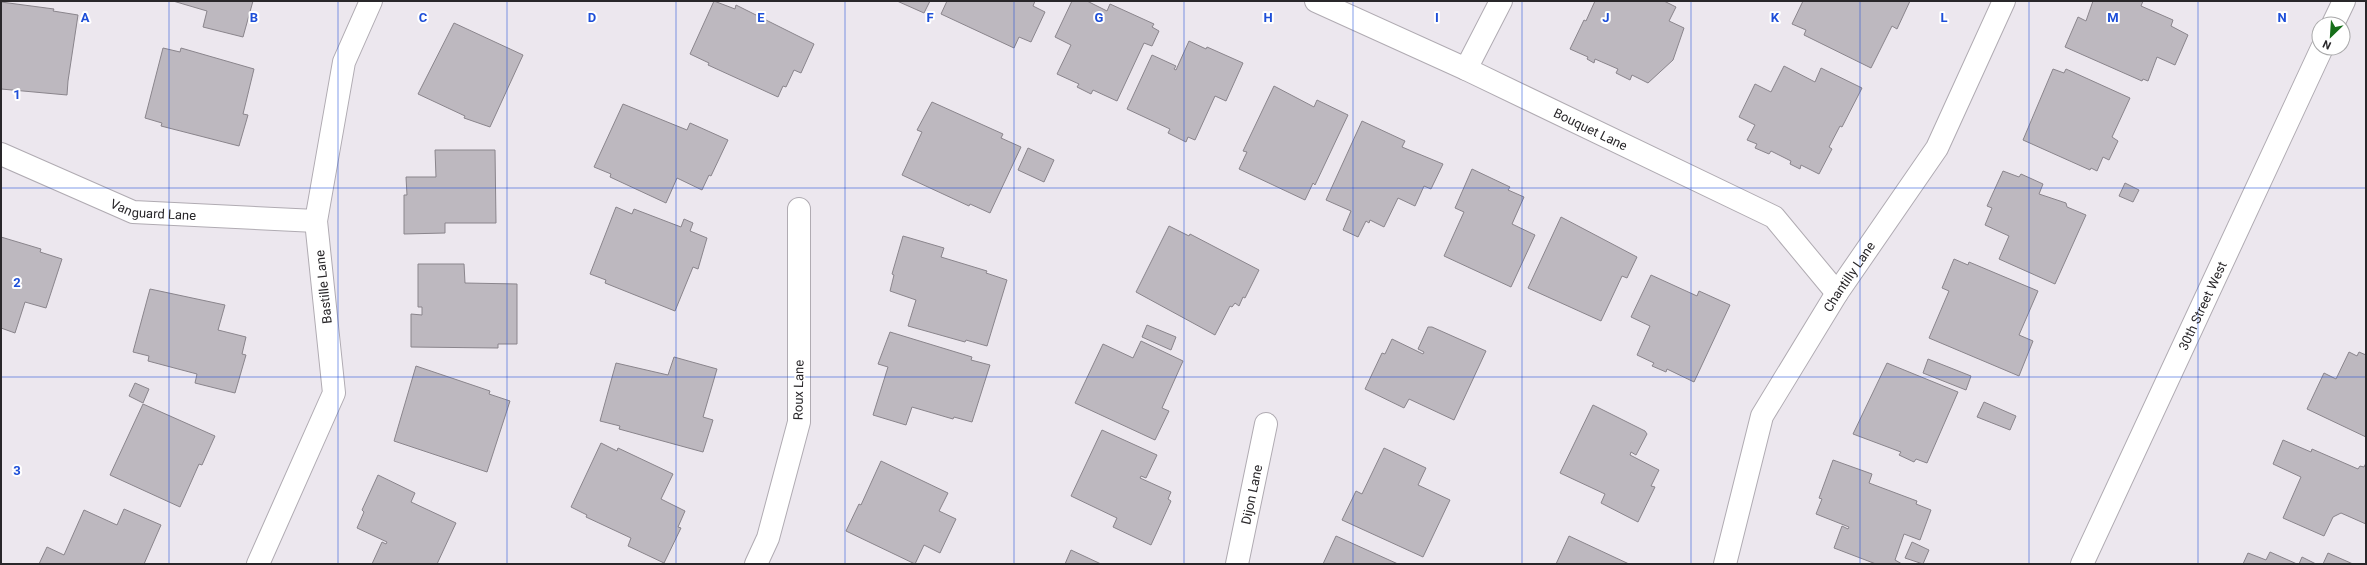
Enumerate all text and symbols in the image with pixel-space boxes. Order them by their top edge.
text: A [81,10,90,25]
text: B [250,10,258,25]
text: C [419,10,428,25]
text: D [588,10,596,25]
text: E [757,10,765,25]
text: F [926,10,934,25]
text: G [1095,10,1104,25]
text: H [1263,10,1273,25]
text: I [1435,10,1439,25]
text: J [1602,10,1610,25]
text: K [1771,10,1780,25]
text: L [1940,10,1948,25]
text: M [2107,10,2119,25]
text: N [2277,10,2287,25]
north arrow [2311,16,2351,56]
text: N [2321,37,2333,52]
text: 1 [13,87,21,102]
street label: Bouquet Lane [1551,105,1630,153]
street label: Vanguard Lane [108,196,197,223]
street label: Chantilly Lane [1820,239,1878,314]
street label: Bastille Lane [312,249,335,324]
street label: 30th Street West [2176,259,2230,353]
text: 2 [13,275,21,290]
street label: Roux Lane [790,360,807,420]
text: 3 [13,463,21,478]
street label: Dijon Lane [1238,463,1265,526]

